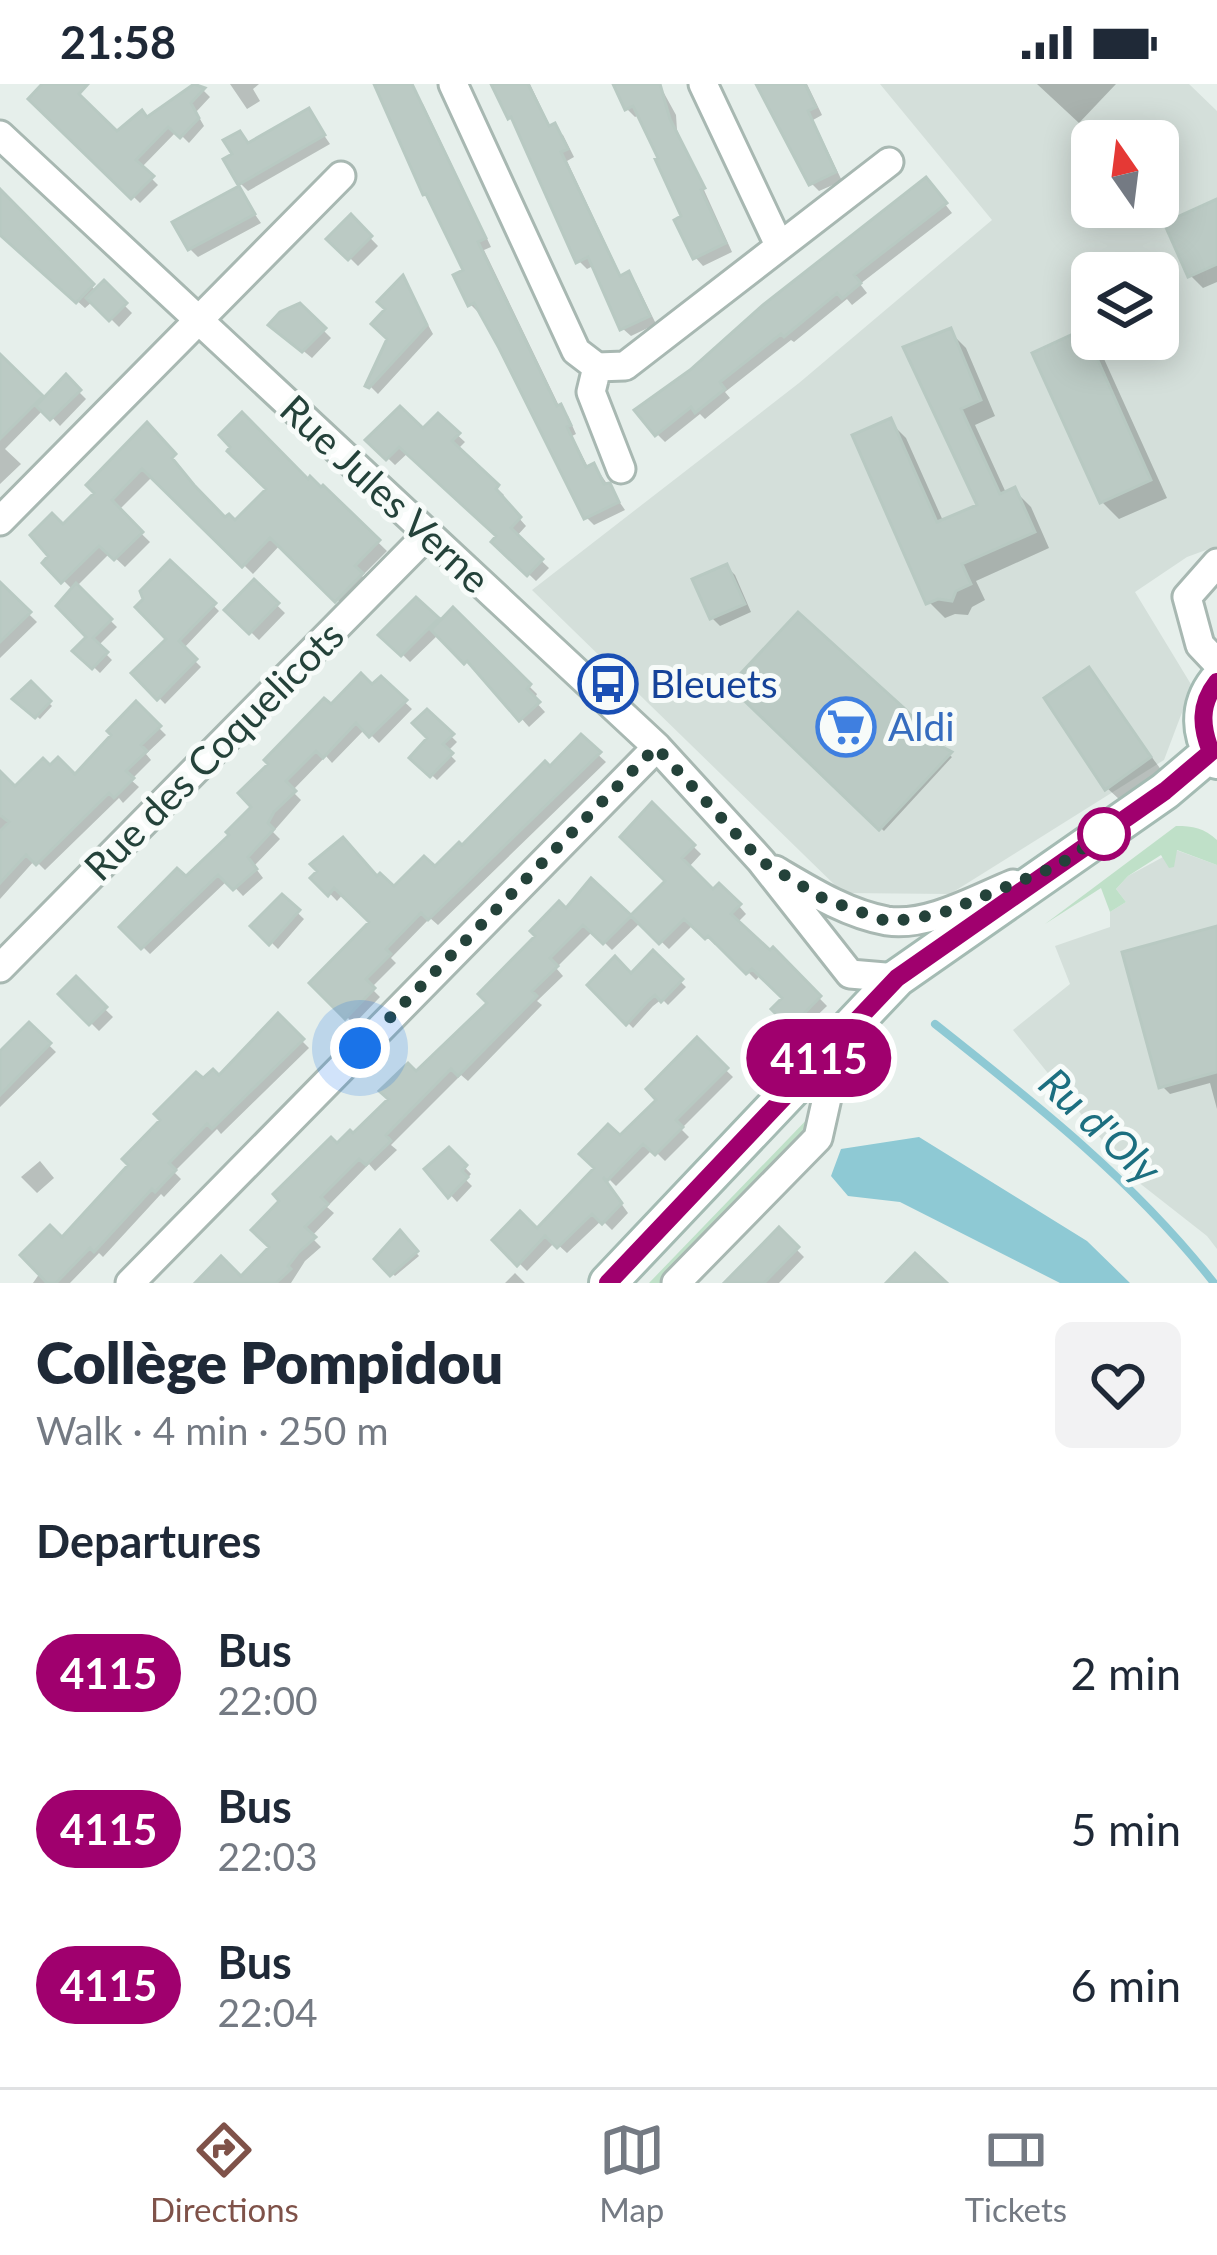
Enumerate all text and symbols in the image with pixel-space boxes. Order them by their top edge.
text: 21:58 [60,15,176,69]
north arrow [1071,120,1179,228]
map controls [1071,120,1179,360]
button: layers [1071,252,1179,360]
street label: Rue Jules Verne [272,385,500,602]
street label: Rue des Coquelicots [74,611,352,889]
bus stop icon: Bleuets [577,653,639,715]
place label: Bleuets [650,660,778,706]
supermarket icon: Aldi [815,696,877,758]
place label: Aldi [888,703,955,749]
unlabelled marker [1079,809,1129,859]
your location [330,1018,390,1078]
line badge: 4115 [735,1019,903,1097]
text: 4115 [770,1033,868,1083]
water label: Ru d'Oly [1030,1057,1172,1194]
button: heart [1055,1322,1181,1448]
text: Collège Pompidou [36,1328,503,1396]
text: Walk · 4 min · 250 m [36,1407,389,1453]
text: Departures [36,1514,261,1568]
text: Bus [217,1623,292,1677]
text: 2 min [1070,1646,1181,1700]
text: 4115 [60,1648,157,1698]
text: 22:00 [217,1677,318,1723]
text: Bus [217,1779,292,1833]
text: 5 min [1070,1802,1181,1856]
text: 4115 [60,1804,157,1854]
text: 22:03 [217,1833,318,1879]
text: Bus [217,1935,292,1989]
text: 6 min [1070,1958,1181,2012]
text: 4115 [60,1960,157,2010]
text: 22:04 [217,1989,318,2035]
tab: Directions [150,2117,299,2229]
tab: Map [599,2117,665,2229]
tab: Tickets [965,2117,1067,2229]

